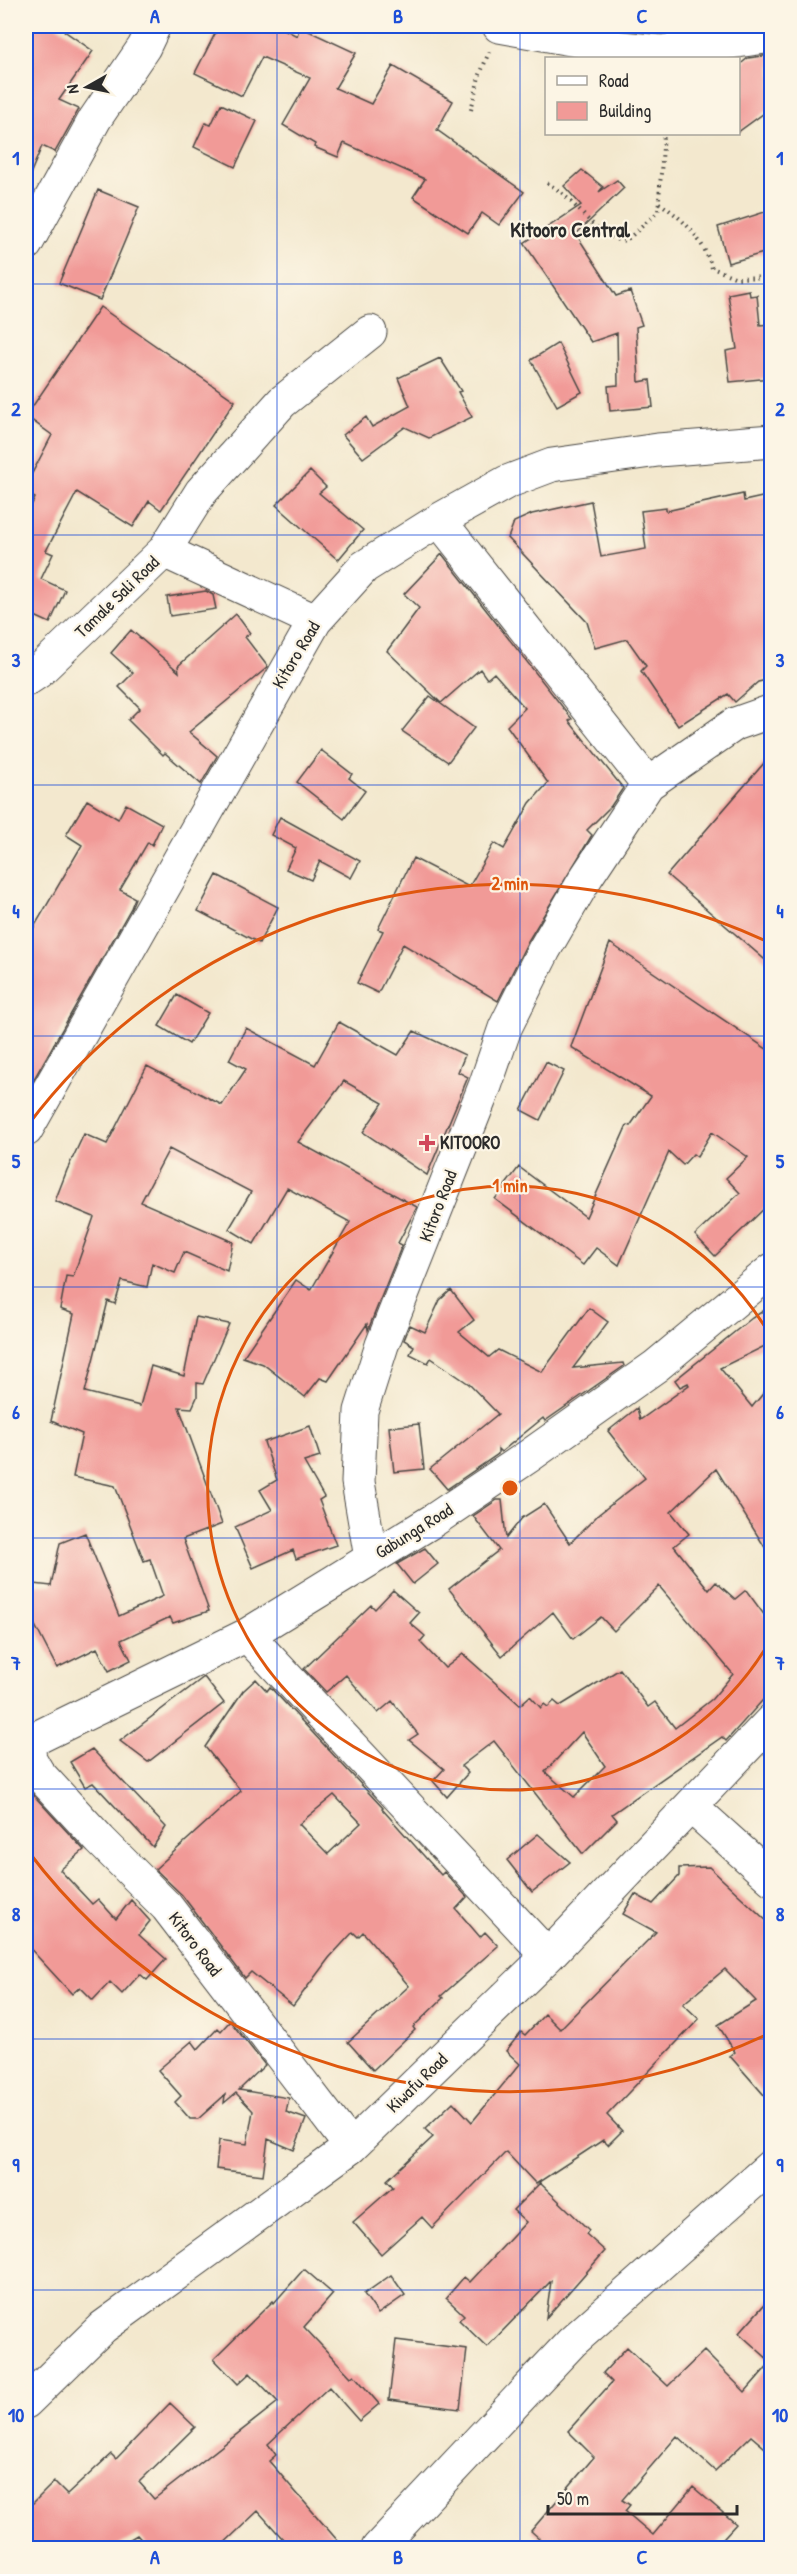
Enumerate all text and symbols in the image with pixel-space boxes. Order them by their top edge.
text: A [150,2,160,29]
text: B [393,2,403,29]
text: C [637,2,648,29]
north arrow [57,57,117,117]
legend [545,57,740,135]
text: Road [599,68,629,93]
text: N [61,83,84,95]
text: Building [599,98,651,123]
text: 1 [12,144,20,171]
text: 1 [776,144,784,171]
district label: Kitooro Central [510,215,630,244]
text: 2 [11,395,21,422]
text: 2 [775,395,785,422]
street label: Tamale Sali Road [69,550,164,643]
street label: Kitoro Road [266,616,326,693]
text: 3 [12,646,21,673]
text: 3 [776,646,785,673]
text: 2 min [492,871,528,896]
text: 4 [12,897,20,924]
text: 4 [776,897,784,924]
place label: KITOORO [440,1130,500,1155]
marker: KITOORO [418,1134,436,1152]
text: 5 [12,1147,21,1174]
text: 5 [776,1147,785,1174]
street label: Kitoro Road [412,1166,463,1245]
text: 1 min [492,1173,528,1198]
text: 6 [12,1398,20,1425]
text: 6 [776,1398,784,1425]
centre of rings [500,1478,520,1498]
street label: Gabunga Road [370,1497,457,1564]
text: 7 [10,1649,21,1676]
text: 7 [774,1649,785,1676]
text: 8 [12,1900,21,1927]
text: 8 [776,1900,785,1927]
street label: Kitoro Road [163,1906,228,1981]
street label: Kiwafu Road [381,2047,453,2118]
text: 9 [12,2151,20,2178]
text: 9 [776,2151,784,2178]
text: 10 [8,2401,24,2428]
text: 10 [772,2401,788,2428]
scale bar [548,2478,737,2516]
text: 50 m [557,2486,589,2511]
text: A [150,2543,160,2570]
text: B [393,2543,403,2570]
text: C [637,2543,648,2570]

